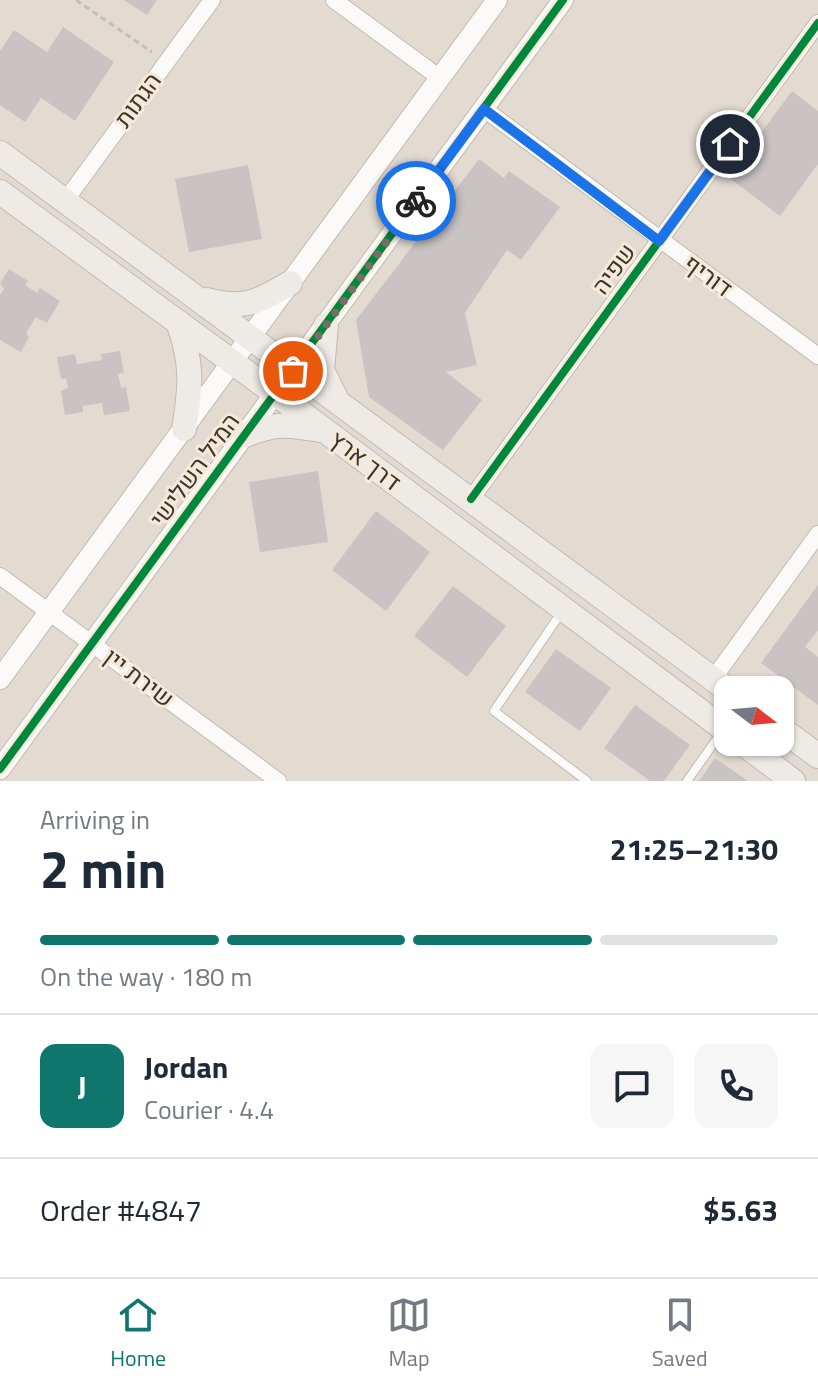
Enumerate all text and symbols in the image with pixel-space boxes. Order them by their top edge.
street label: הגתות [105,64,170,134]
pin [696,110,764,178]
icon: home [708,122,752,166]
courier [376,161,456,241]
icon: bike [394,179,438,223]
street label: שפיה [582,235,644,301]
street label: דוריף [677,245,741,305]
pin [259,337,327,405]
icon: bag [271,349,315,393]
street label: המיל השלישי [140,405,248,534]
street label: דרך ארץ [322,421,409,499]
street label: שירת יין [97,639,182,716]
north arrow [714,676,794,756]
map controls [714,676,794,756]
text: Arriving in [40,800,150,839]
text: 21:25–21:30 [610,826,778,872]
text: 2 min [40,829,166,908]
text: On the way · 180 m [40,957,252,996]
text: Jordan [144,1044,228,1090]
button: chat [590,1044,674,1128]
button: phone [694,1044,778,1128]
text: J [77,1063,87,1109]
text: Courier · 4.4 [144,1090,274,1129]
text: Order #4847 [40,1187,202,1233]
text: $5.63 [703,1187,778,1233]
tab: Home [110,1293,166,1375]
tab: Map [387,1293,431,1375]
tab: Saved [652,1293,708,1375]

